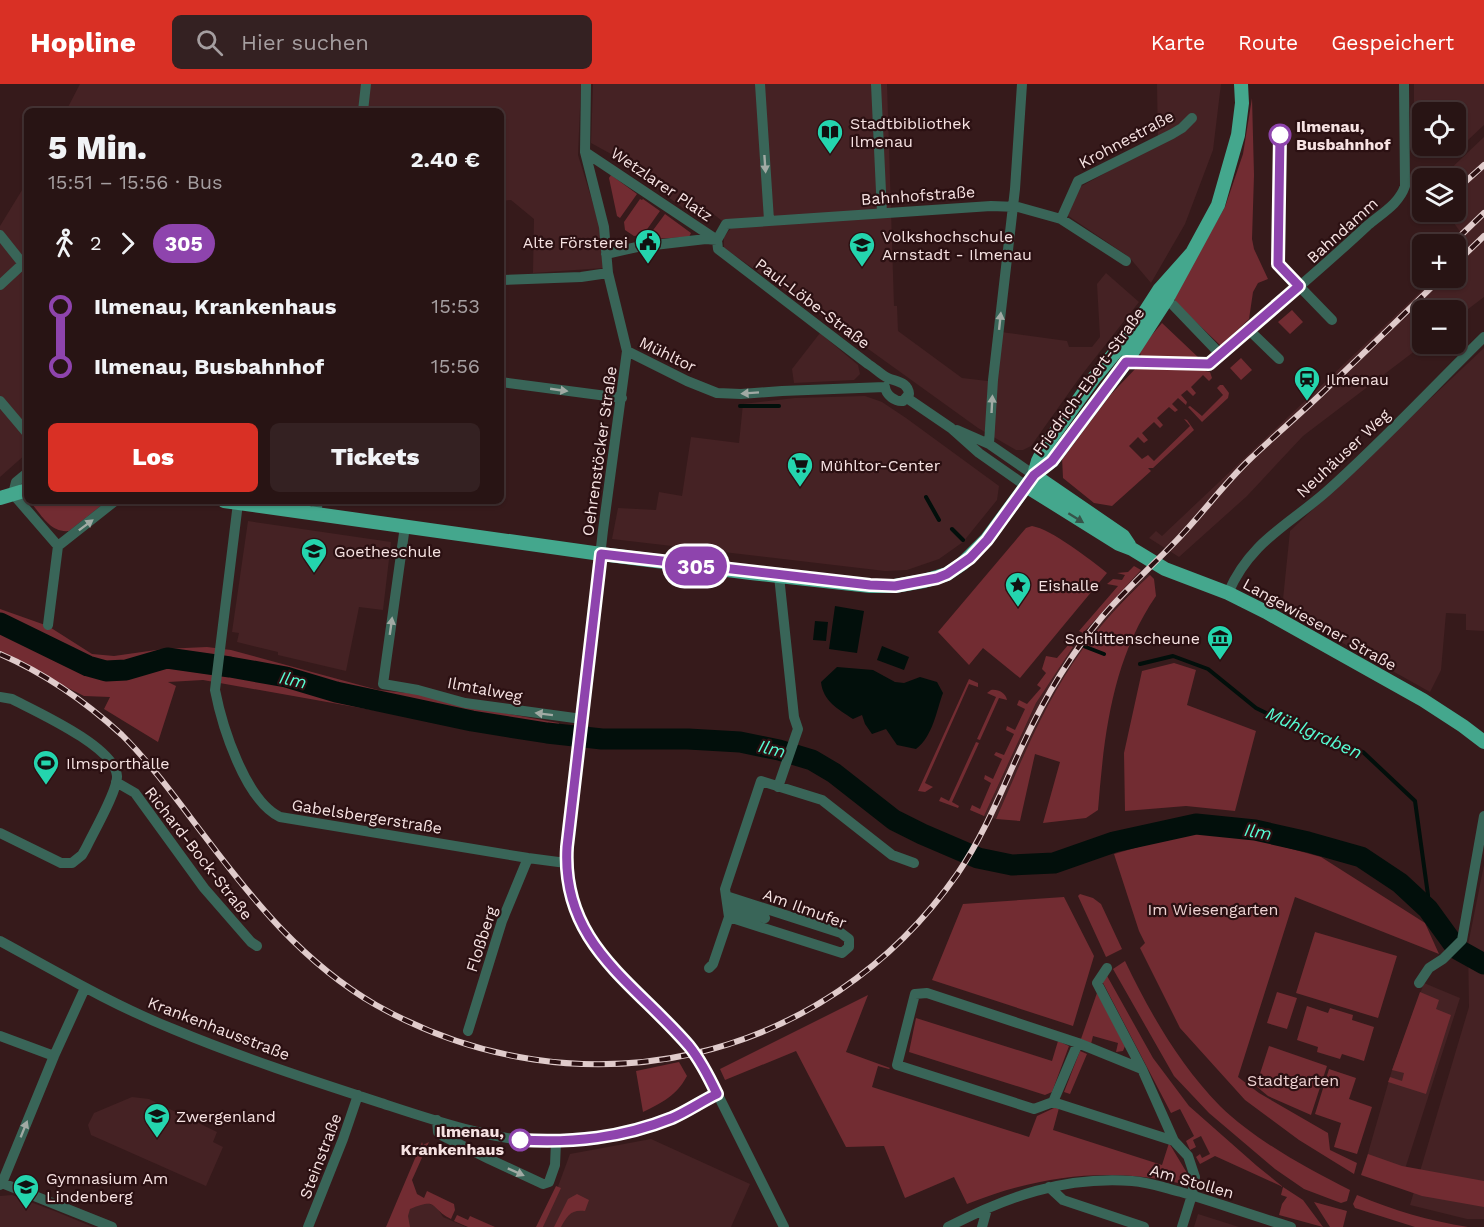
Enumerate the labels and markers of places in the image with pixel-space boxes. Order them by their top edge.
place label: Stadtbibliothek Ilmenau [850,114,971,151]
library icon: Stadtbibliothek Ilmenau [815,117,845,155]
place label: Ilmenau, Busbahnhof [1296,117,1391,154]
marker: Ilmenau, Busbahnhof [1269,124,1291,146]
public building icon: Alte Försterei [633,227,663,265]
place label: Volkshochschule Arnstadt - Ilmenau [882,227,1032,264]
school or university icon: Volkshochschule Arnstadt - Ilmenau [847,230,877,268]
place label: Alte Försterei [523,233,628,252]
station icon: Ilmenau [1292,364,1322,402]
place label: Ilmenau [1326,370,1389,389]
supermarket icon: Mühltor-Center [785,450,815,488]
place label: Mühltor-Center [820,456,941,475]
school or university icon: Goetheschule [299,536,329,574]
place label: Goetheschule [334,542,441,561]
place icon: Eishalle [1003,570,1033,608]
place label: Eishalle [1038,576,1099,595]
museum icon: Schlittenscheune [1205,623,1235,661]
place label: Schlittenscheune [1065,629,1200,648]
sports icon: Ilmsporthalle [31,748,61,786]
place label: Ilmsporthalle [66,754,170,773]
school or university icon: Zwergenland [142,1101,172,1139]
place label: Zwergenland [176,1107,276,1126]
place label: Ilmenau, Krankenhaus [401,1122,504,1159]
marker: Ilmenau, Krankenhaus [509,1129,531,1151]
place label: Gymnasium Am Lindenberg [46,1169,168,1206]
school or university icon: Gymnasium Am Lindenberg [11,1172,41,1210]

